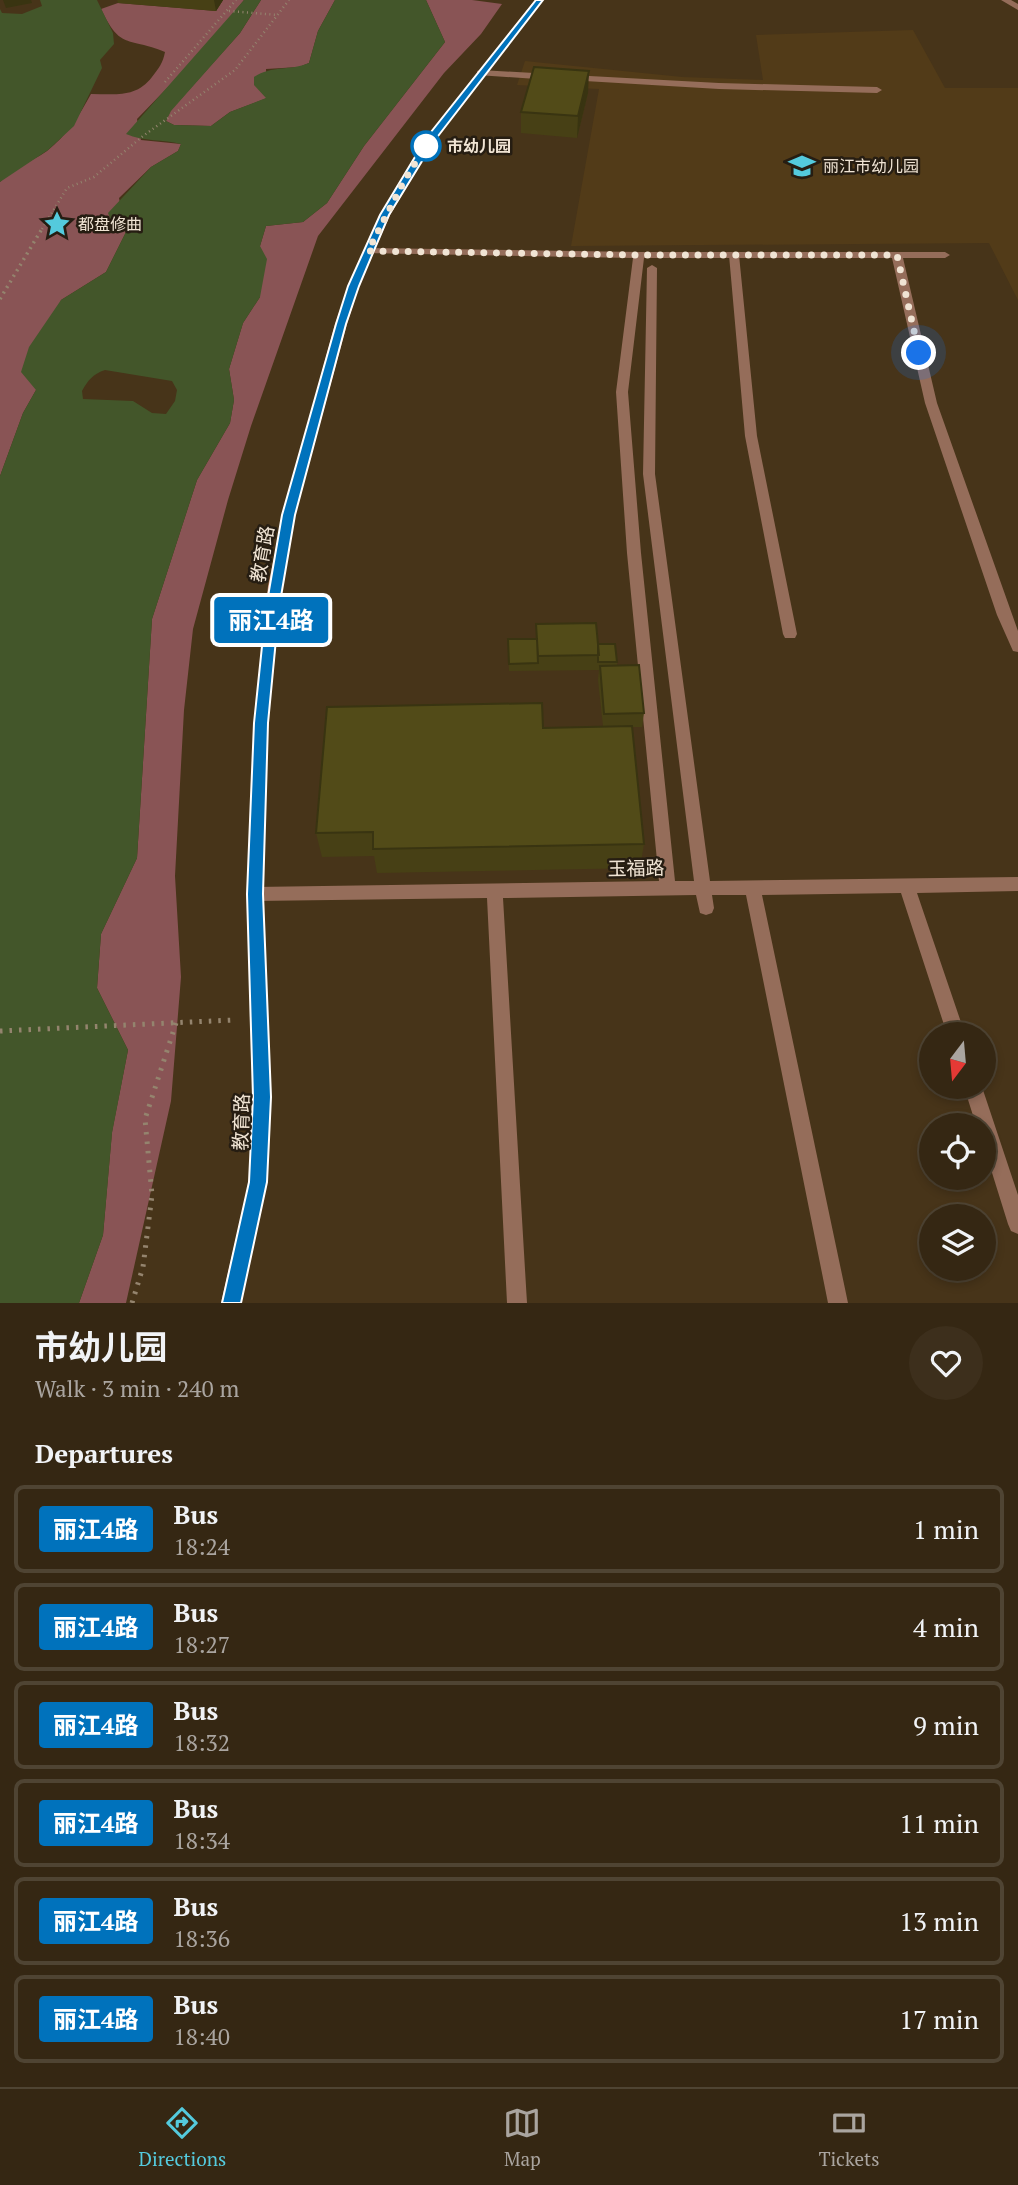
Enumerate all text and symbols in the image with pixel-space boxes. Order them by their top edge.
marker: 市幼儿园 [411,131,441,161]
place label: 市幼儿园 [447,135,511,157]
school or university icon: 丽江市幼儿园 [787,151,817,181]
place label: 丽江市幼儿园 [823,155,919,177]
place icon: 都盘修曲 [42,209,72,239]
place label: 都盘修曲 [78,213,142,235]
your location [901,335,936,370]
street label: 教育路 [244,524,279,584]
line badge: 丽江4路 [222,597,320,643]
text: 丽江4路 [228,604,314,636]
street label: 玉福路 [607,855,665,880]
north arrow [919,1022,996,1099]
map controls [919,1022,996,1281]
street label: 教育路 [227,1093,254,1151]
button: locate [919,1113,996,1190]
button: layers [919,1204,996,1281]
text: 市幼儿园 [35,1325,167,1368]
button: heart [909,1326,983,1400]
text: Walk · 3 min · 240 m [35,1373,239,1404]
text: Departures [35,1436,173,1470]
text: Bus [174,1497,218,1531]
text: 1 min [913,1512,979,1546]
text: 丽江4路 [53,1513,139,1545]
text: 18:24 [174,1531,230,1562]
text: Bus [174,1595,218,1629]
text: 4 min [913,1610,979,1644]
text: 丽江4路 [53,1611,139,1643]
text: 18:27 [174,1629,230,1660]
text: Bus [174,1693,218,1727]
text: 9 min [913,1708,979,1742]
text: 丽江4路 [53,1709,139,1741]
text: 18:32 [174,1727,230,1758]
text: Bus [174,1791,218,1825]
text: 11 min [899,1806,979,1840]
text: 丽江4路 [53,1807,139,1839]
text: 18:34 [174,1825,230,1856]
text: Bus [174,1889,218,1923]
text: 13 min [899,1904,979,1938]
text: 丽江4路 [53,1905,139,1937]
text: 18:36 [174,1923,230,1954]
text: Bus [174,1987,218,2021]
text: 17 min [899,2002,979,2036]
text: 丽江4路 [53,2003,139,2035]
text: 18:40 [174,2021,230,2052]
tab: Directions [139,2104,226,2171]
tab: Map [503,2104,541,2171]
tab: Tickets [819,2104,879,2171]

